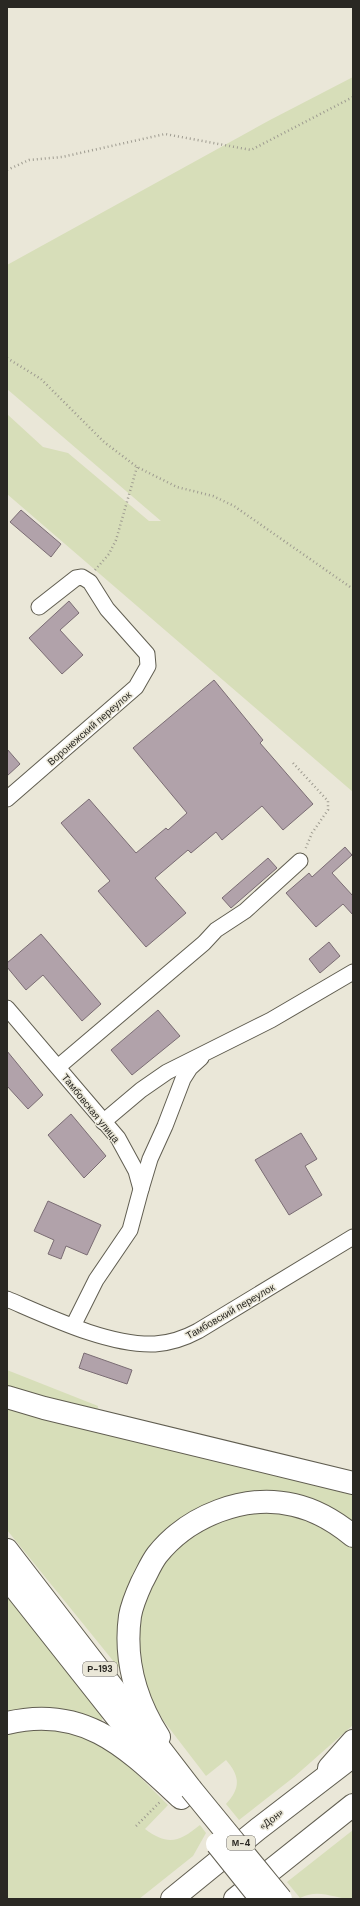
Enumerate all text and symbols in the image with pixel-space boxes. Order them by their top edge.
street label: Воронежский переулок [45,688,134,768]
street label: Тамбовская улица [59,1071,123,1146]
street label: Тамбовский переулок [184,1280,277,1342]
road number: Р-193 [83,1662,117,1676]
street label: «Дон» [257,1806,286,1833]
road number: М-4 [227,1836,255,1850]

